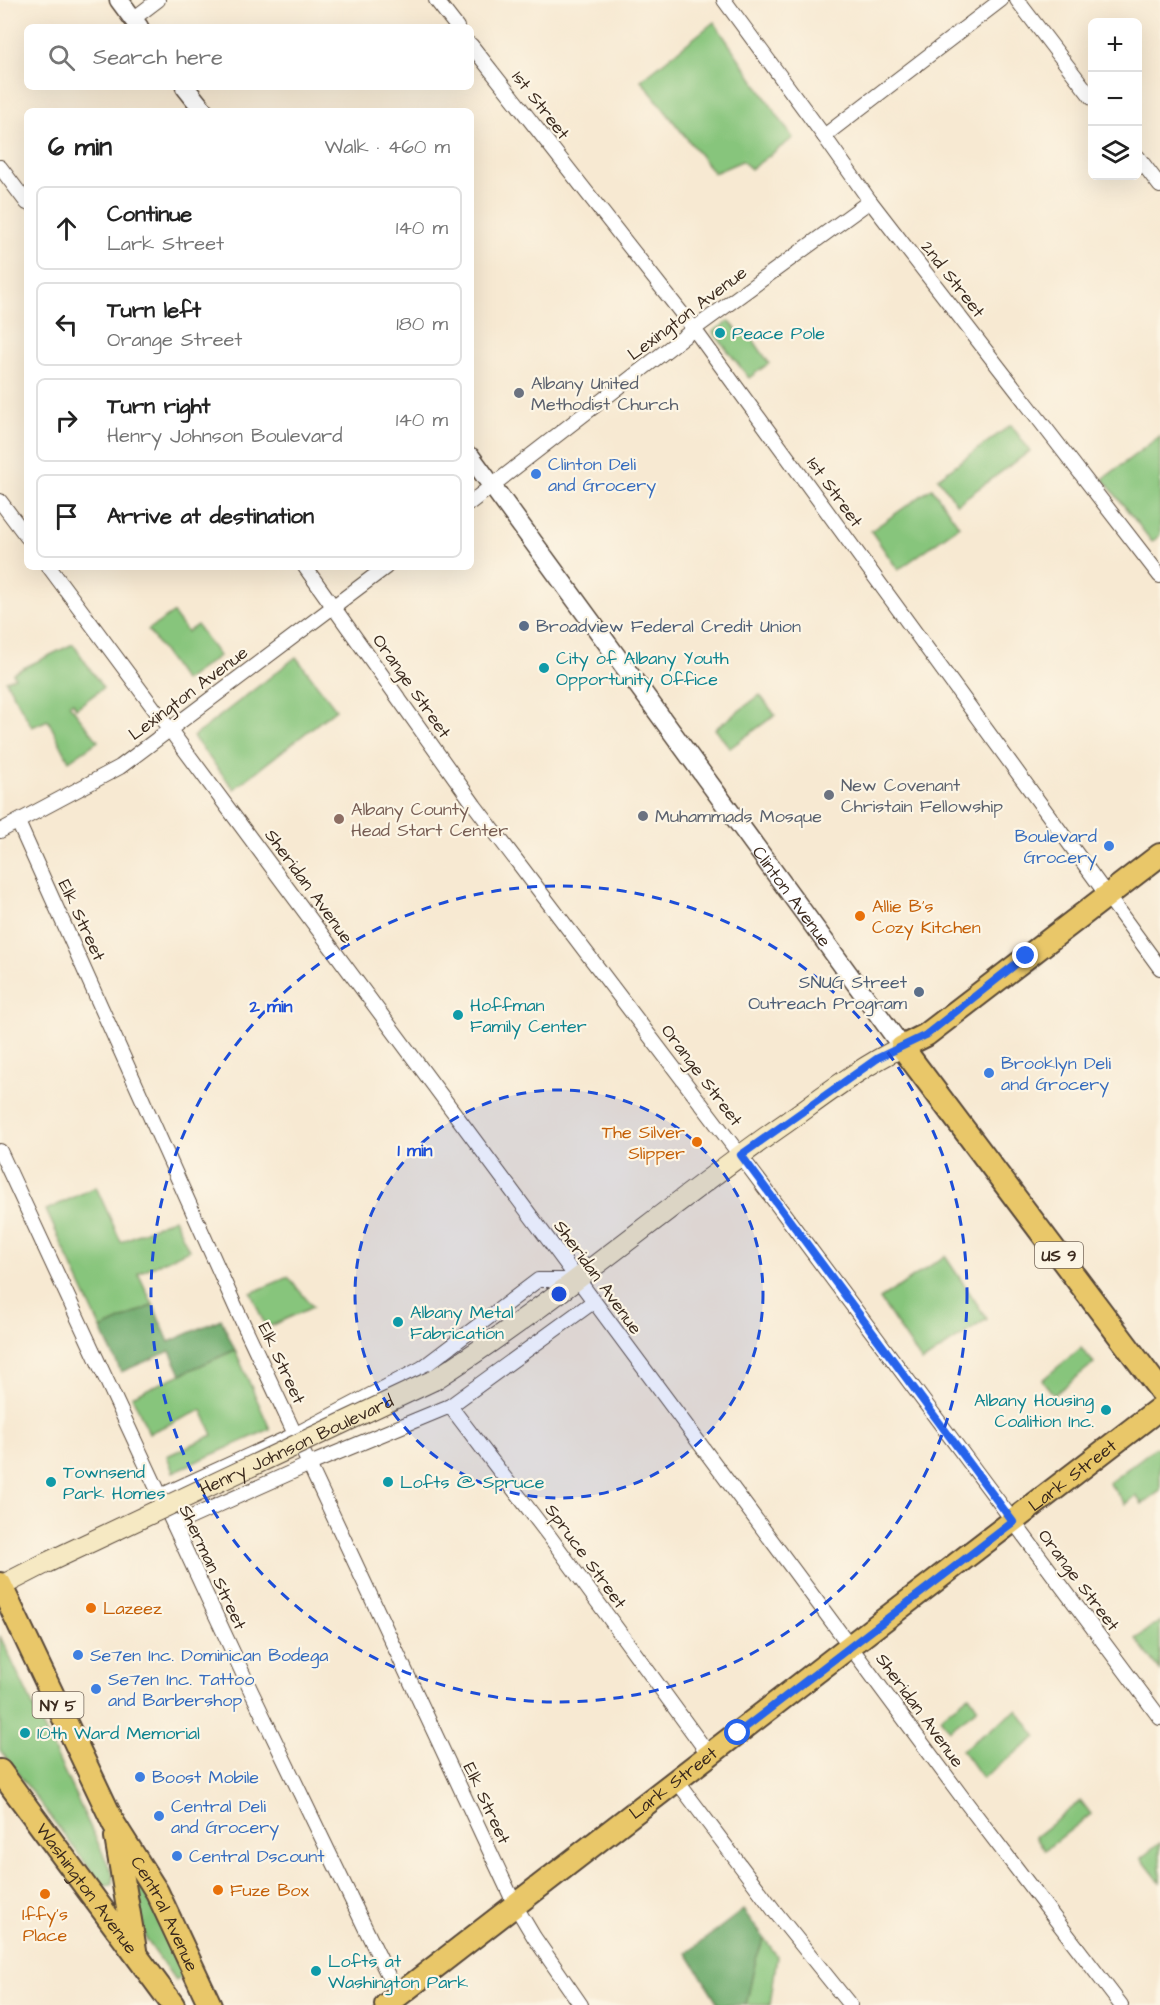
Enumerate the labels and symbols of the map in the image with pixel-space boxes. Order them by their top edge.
street label: 1st Street [506,66,576,146]
street label: 2nd Street [915,236,991,324]
street label: Lexington Avenue [622,260,753,367]
place label: Peace Pole [732,321,825,346]
marker: Peace Pole [713,326,727,340]
place label: Albany United Methodist Church [531,371,679,417]
marker: Albany United Methodist Church [512,386,526,400]
place label: Clinton Deli and Grocery [548,452,656,499]
street label: 1st Street [801,452,869,533]
marker: Clinton Deli and Grocery [529,467,543,481]
place label: Broadview Federal Credit Union [536,614,801,639]
marker: Broadview Federal Credit Union [517,619,531,633]
street label: Orange Street [366,629,457,745]
street label: Lexington Avenue [123,640,254,747]
place label: City of Albany Youth Opportunity Office [556,646,729,693]
marker: City of Albany Youth Opportunity Office [537,661,551,675]
place label: New Covenant Christain Fellowship [841,773,1003,819]
marker: New Covenant Christain Fellowship [822,788,836,802]
place label: Albany County Head Start Center [351,797,508,843]
place label: Muhammads Mosque [655,804,822,829]
marker: Muhammads Mosque [636,809,650,823]
marker: Albany County Head Start Center [332,812,346,826]
street label: Sheridan Avenue [259,824,359,949]
place label: Boulevard Grocery [1015,824,1097,871]
marker: Boulevard Grocery [1102,839,1116,853]
street label: Clinton Avenue [746,841,837,952]
street label: Elk Street [52,875,112,966]
place label: Allie B's Cozy Kitchen [872,894,981,941]
marker: Allie B's Cozy Kitchen [853,909,867,923]
route end [1012,942,1038,968]
place label: SNUG Street Outreach Program [748,970,908,1017]
marker: SNUG Street Outreach Program [912,985,926,999]
place label: Hoffman Family Center [470,993,587,1040]
text: 2 min [248,994,293,1019]
marker: Hoffman Family Center [451,1008,465,1022]
street label: Orange Street [654,1019,749,1133]
place label: Brooklyn Deli and Grocery [1001,1051,1111,1098]
marker: Brooklyn Deli and Grocery [982,1066,996,1080]
place label: The Silver Slipper [602,1120,685,1166]
marker: The Silver Slipper [690,1135,704,1149]
text: 1 min [397,1138,433,1163]
street label: Sheridan Avenue [548,1215,648,1340]
road number: US 9 [1035,1242,1083,1268]
centre of rings [549,1284,569,1304]
place label: Albany Metal Fabrication [410,1300,514,1346]
marker: Albany Metal Fabrication [391,1315,405,1329]
street label: Elk Street [252,1318,312,1409]
place label: Albany Housing Coalition Inc. [974,1388,1094,1434]
street label: Henry Johnson Boulevard [195,1389,398,1502]
marker: Albany Housing Coalition Inc. [1099,1403,1113,1417]
street label: Lark Street [1023,1433,1123,1518]
place label: Townsend Park Homes [63,1460,166,1506]
place label: Lofts @ Spruce [400,1470,545,1495]
marker: Townsend Park Homes [44,1475,58,1489]
marker: Lofts @ Spruce [381,1475,395,1489]
street label: Spruce Street [539,1499,633,1615]
street label: Sherman Street [173,1501,253,1634]
street label: Orange Street [1031,1524,1126,1638]
place label: Lazeez [103,1596,162,1621]
marker: Lazeez [84,1601,98,1615]
place label: Se7en Inc. Dominican Bodega [90,1643,329,1669]
marker: Se7en Inc. Dominican Bodega [71,1648,85,1662]
street label: Sheridan Avenue [870,1648,970,1773]
place label: Se7en Inc. Tattoo and Barbershop [108,1667,254,1713]
marker: Se7en Inc. Tattoo and Barbershop [89,1682,103,1696]
road number: NY 5 [32,1692,84,1718]
route start [724,1719,750,1745]
place label: 10th Ward Memorial [37,1721,200,1746]
marker: 10th Ward Memorial [18,1726,32,1740]
street label: Lark Street [624,1741,723,1825]
street label: Elk Street [457,1758,517,1849]
place label: Boost Mobile [152,1765,259,1790]
marker: Boost Mobile [133,1770,147,1784]
place label: Central Deli and Grocery [171,1794,279,1841]
marker: Central Deli and Grocery [152,1809,166,1823]
street label: Washington Avenue [30,1818,143,1960]
place label: Central Dscount [189,1844,325,1869]
marker: Central Dscount [170,1849,184,1863]
street label: Central Avenue [124,1851,205,1976]
place label: Fuze Box [230,1878,309,1903]
marker: Fuze Box [211,1883,225,1897]
marker: Iffy's Place [38,1887,52,1901]
place label: Iffy's Place [22,1902,68,1948]
place label: Lofts at Washington Park [328,1949,468,1996]
marker: Lofts at Washington Park [309,1964,323,1978]

